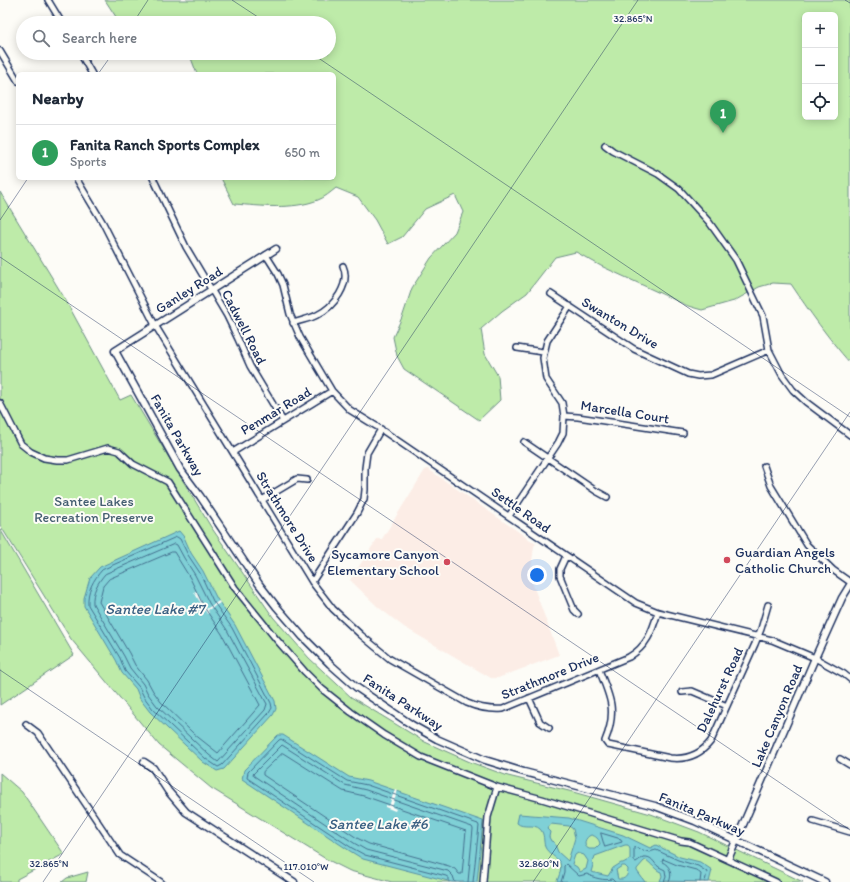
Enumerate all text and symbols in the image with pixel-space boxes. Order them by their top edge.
text: 32.865°N [614,12,653,25]
map controls [802,12,838,120]
button: + [802,12,838,48]
search box [16,16,336,60]
icon: search [30,27,52,49]
text: Search here [62,29,137,47]
button: − [802,48,838,84]
button: locate [802,84,838,120]
text: Nearby [32,88,84,108]
pin: 1 [710,100,736,133]
text: Fanita Ranch Sports Complex [70,136,259,154]
text: 1 [42,145,48,160]
text: 650 m [284,145,320,160]
text: Sports [70,154,106,169]
street label: Ganley Road [152,263,226,317]
street label: Cadwell Road [218,287,270,368]
street label: Swanton Drive [578,293,662,353]
street label: Penmar Road [237,383,315,439]
street label: Fanita Parkway [147,391,208,479]
street label: Marcella Court [579,397,671,427]
street label: Strathmore Drive [252,468,322,566]
street label: Settle Road [488,483,554,537]
park label: Santee Lakes Recreation Preserve [34,493,154,526]
place label: Guardian Angels Catholic Church [735,544,835,577]
place label: Sycamore Canyon Elementary School [327,546,439,579]
marker: Guardian Angels Catholic Church [722,555,732,565]
marker: Sycamore Canyon Elementary School [442,557,452,567]
your location [527,565,547,585]
water label: Santee Lake #7 [106,600,207,618]
street label: Dalehurst Road [693,644,747,735]
street label: Strathmore Drive [499,649,602,703]
street label: Lake Canyon Road [748,661,807,770]
street label: Fanita Parkway [360,670,446,734]
street label: Fanita Parkway [656,788,748,840]
water label: Santee Lake #6 [328,815,429,833]
text: 32.865°N [30,857,69,870]
text: 32.860°N [519,857,559,870]
text: 117.010°W [283,860,329,873]

